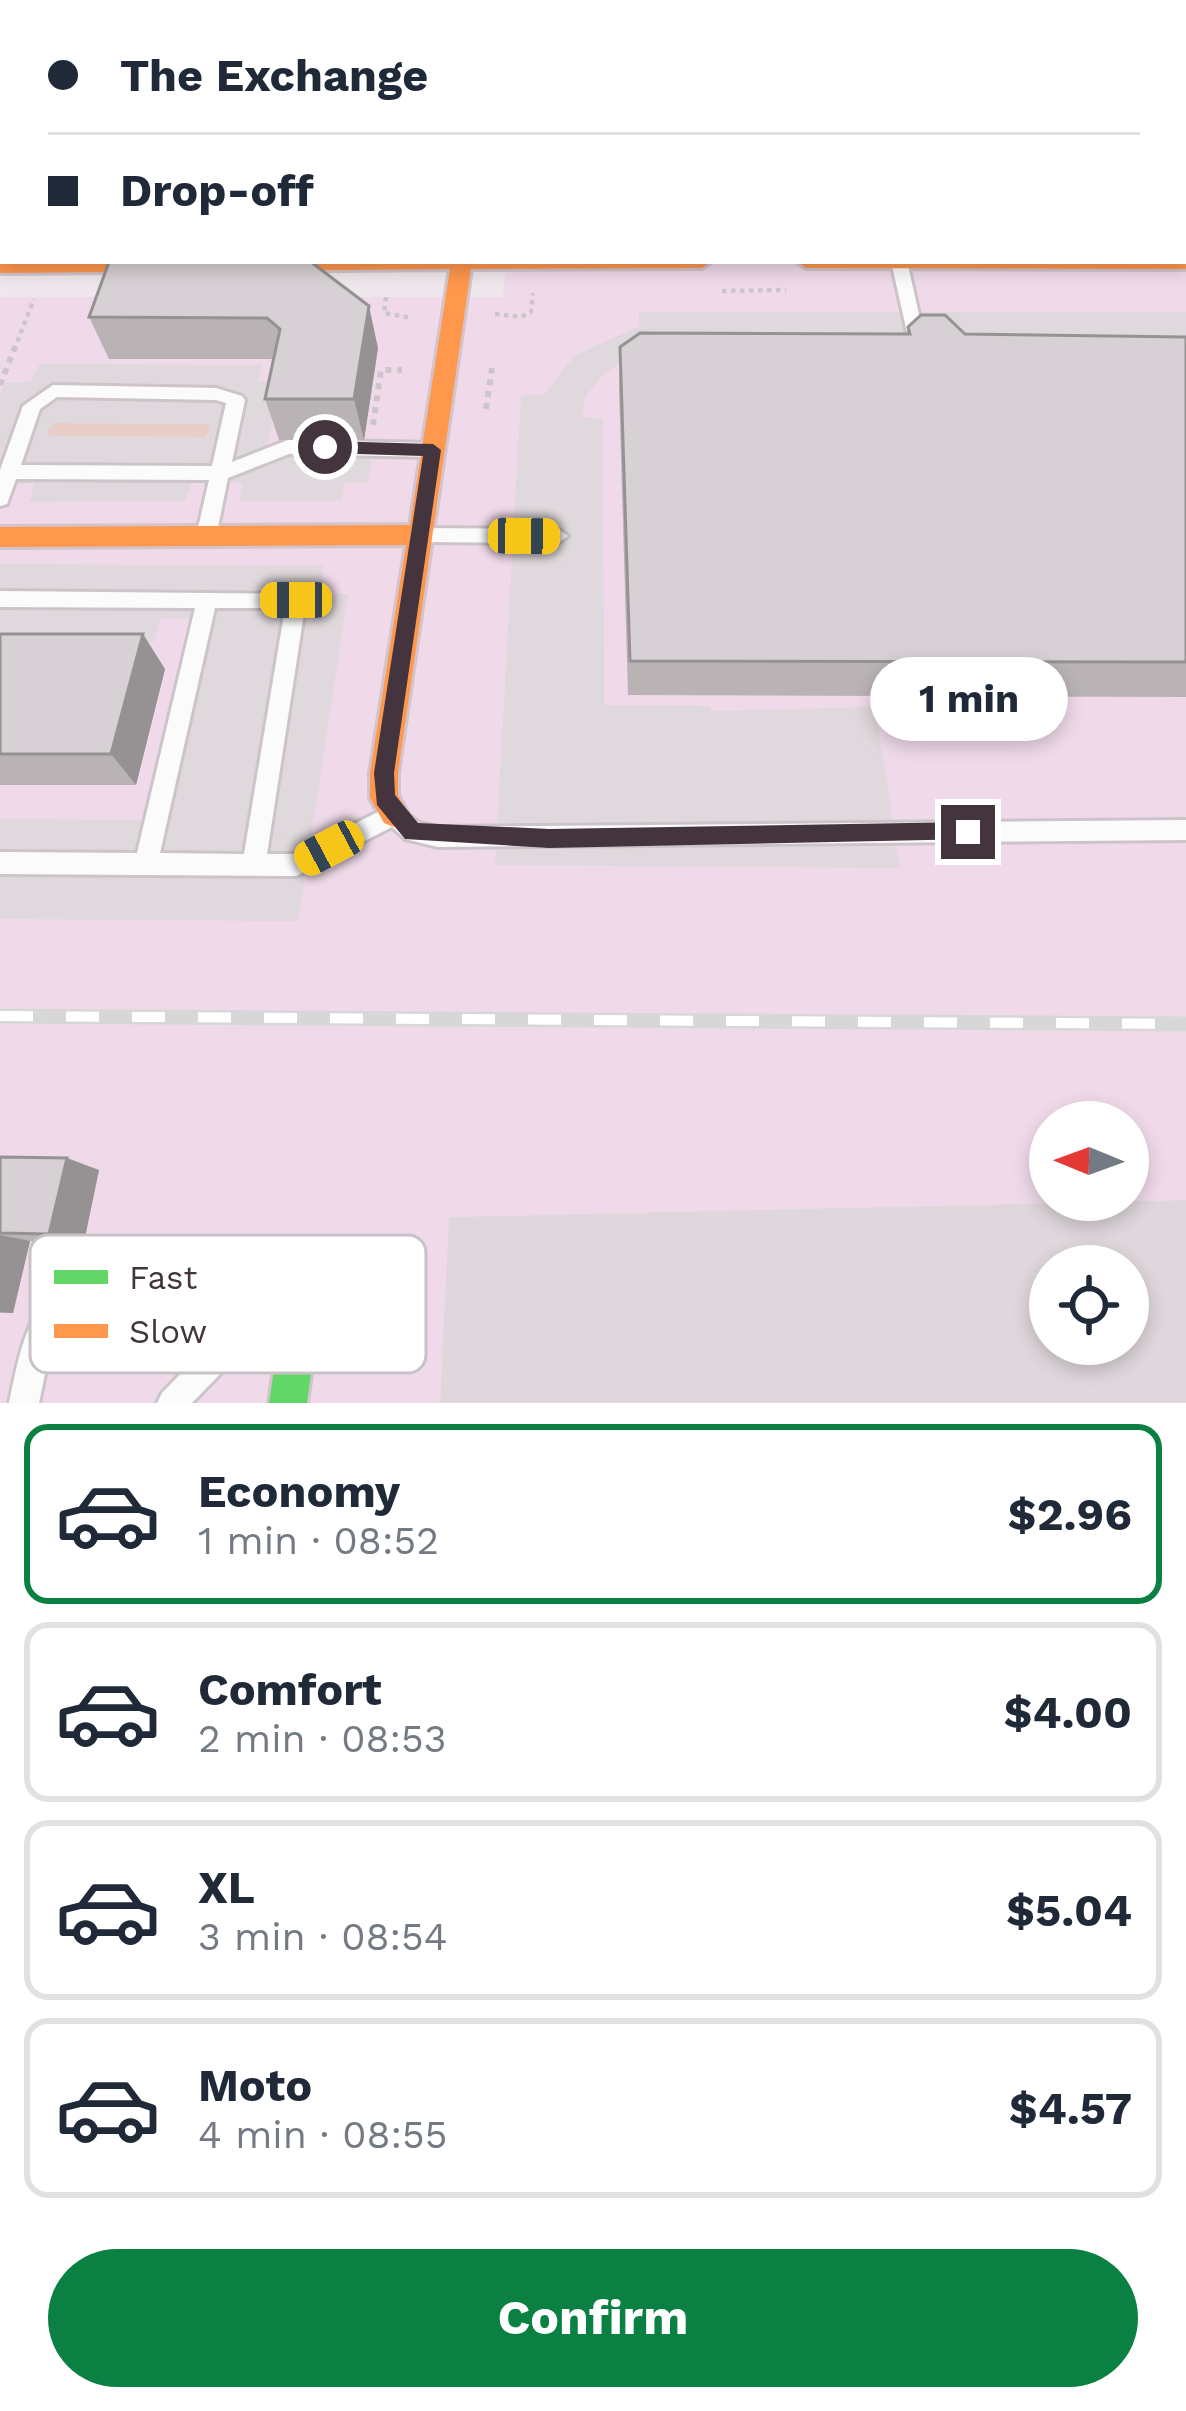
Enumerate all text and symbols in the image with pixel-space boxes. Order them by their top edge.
text: The Exchange [120,49,428,102]
text: Drop-off [120,164,314,217]
route start [298,420,352,474]
car [488,517,560,555]
car [260,582,332,618]
callout: 1 min [869,658,1067,742]
text: 1 min [919,676,1019,721]
route end [941,805,995,859]
car [289,815,369,881]
north arrow [1029,1101,1149,1221]
map controls [1029,1101,1149,1365]
legend [30,1235,426,1373]
button: locate [1029,1245,1149,1365]
text: Fast [129,1258,198,1297]
text: Slow [129,1312,207,1351]
icon: car [54,1460,162,1568]
text: Economy [198,1465,400,1518]
text: $2.96 [1008,1488,1132,1541]
text: 1 min · 08:52 [198,1518,439,1563]
icon: car [54,1658,162,1766]
text: Comfort [198,1663,382,1716]
text: $4.00 [1004,1686,1132,1739]
text: 2 min · 08:53 [198,1716,446,1761]
icon: car [54,1856,162,1964]
text: XL [198,1861,255,1914]
text: $5.04 [1006,1884,1132,1937]
text: 3 min · 08:54 [198,1914,447,1959]
icon: car [54,2054,162,2162]
text: Moto [198,2059,312,2112]
text: $4.57 [1009,2082,1132,2135]
text: 4 min · 08:55 [198,2112,447,2157]
button: Confirm [48,2249,1138,2387]

